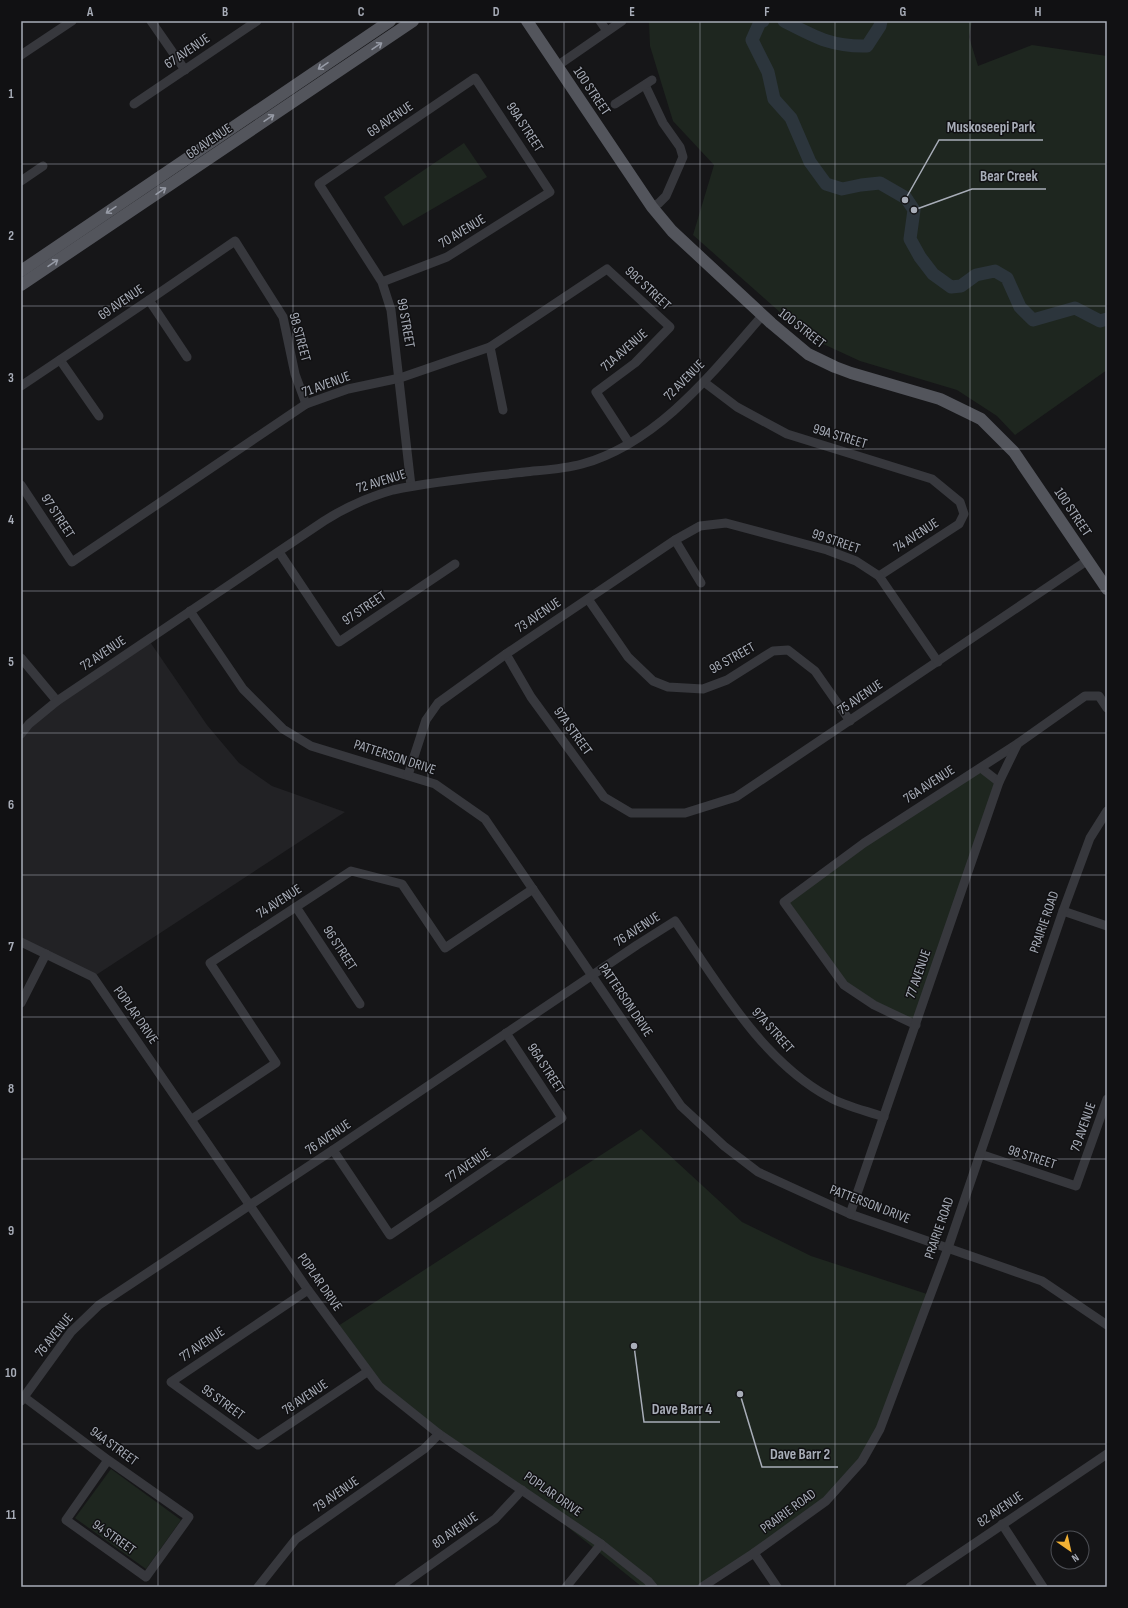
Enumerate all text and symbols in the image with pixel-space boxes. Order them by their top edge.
text: A [86,4,94,20]
text: B [222,4,228,20]
text: C [358,4,365,20]
text: D [493,4,500,20]
text: E [629,4,635,20]
text: F [764,4,770,20]
text: G [900,4,907,20]
text: H [1035,4,1042,20]
street label: 67 AVENUE [161,29,213,72]
one-way arrow [371,41,383,49]
one-way arrow [318,62,329,70]
street label: 100 STREET [570,63,615,119]
text: 1 [8,86,14,102]
street label: 69 AVENUE [364,97,416,141]
street label: 99A STREET [503,99,548,155]
callout: Muskoseepi Park [939,113,1043,140]
one-way arrow [263,114,274,122]
text: Muskoseepi Park [947,118,1036,137]
street label: 68 AVENUE [183,119,235,163]
callout: Bear Creek [972,162,1046,189]
text: Bear Creek [980,167,1039,186]
one-way arrow [155,187,166,195]
one-way arrow [106,206,117,214]
street label: 70 AVENUE [436,210,489,252]
text: 2 [8,228,14,244]
one-way arrow [48,259,59,268]
street label: 99C STREET [621,262,675,314]
street label: 69 AVENUE [95,280,147,324]
street label: 99 STREET [393,297,419,349]
street label: 100 STREET [775,304,829,352]
street label: 98 STREET [285,311,315,364]
street label: 71A AVENUE [597,325,651,375]
street label: 72 AVENUE [660,356,708,404]
street label: 71 AVENUE [299,367,353,401]
text: 3 [8,370,14,386]
street label: 99A STREET [811,420,870,452]
street label: 72 AVENUE [354,465,408,497]
street label: 100 STREET [1051,484,1096,540]
street label: 97 STREET [37,491,79,542]
text: 4 [8,512,14,528]
street label: 74 AVENUE [890,514,942,556]
street label: 99 STREET [810,525,863,557]
street label: 97 STREET [339,587,389,629]
street label: 73 AVENUE [512,594,564,636]
street label: 72 AVENUE [77,632,129,674]
street label: 98 STREET [706,638,758,678]
text: 5 [8,654,14,670]
street label: 75 AVENUE [834,676,886,718]
street label: 97A STREET [550,704,596,759]
street label: PATTERSON DRIVE [352,736,438,778]
street label: 76A AVENUE [900,761,958,807]
text: 6 [8,797,14,813]
street label: 74 AVENUE [253,880,305,922]
street label: PRAIRIE ROAD [1025,889,1063,955]
street label: 76 AVENUE [611,908,663,950]
street label: 96 STREET [319,922,361,974]
text: 7 [8,939,14,955]
street label: 77 AVENUE [902,947,934,1001]
street label: PATTERSON DRIVE [595,960,657,1040]
street label: POPLAR DRIVE [110,983,162,1047]
street label: 97A STREET [748,1004,798,1056]
street label: 96A STREET [524,1040,568,1096]
text: 8 [8,1081,14,1097]
street label: 79 AVENUE [1067,1100,1099,1154]
street label: 76 AVENUE [302,1115,354,1158]
street label: 98 STREET [1006,1141,1059,1173]
street label: 77 AVENUE [442,1144,494,1186]
street label: PATTERSON DRIVE [827,1181,913,1227]
street label: PRAIRIE ROAD [920,1195,958,1261]
text: 9 [8,1223,14,1239]
street label: POPLAR DRIVE [294,1250,346,1314]
street label: 76 AVENUE [31,1309,77,1360]
street label: 77 AVENUE [176,1323,228,1365]
text: 10 [5,1365,17,1381]
street label: 78 AVENUE [279,1375,331,1418]
street label: 95 STREET [198,1381,248,1424]
callout: Dave Barr 4 [644,1395,720,1422]
text: Dave Barr 4 [652,1400,712,1419]
street label: 94A STREET [87,1423,142,1469]
callout: Dave Barr 2 [762,1440,838,1467]
text: Dave Barr 2 [770,1445,830,1464]
street label: POPLAR DRIVE [521,1468,585,1520]
street label: 79 AVENUE [310,1472,362,1516]
street label: PRAIRIE ROAD [757,1485,819,1537]
street label: 82 AVENUE [974,1487,1026,1531]
text: 11 [6,1507,16,1523]
street label: 80 AVENUE [429,1508,481,1552]
street label: 94 STREET [89,1516,139,1558]
north arrow [1050,1530,1090,1570]
text: N [1069,1551,1081,1565]

